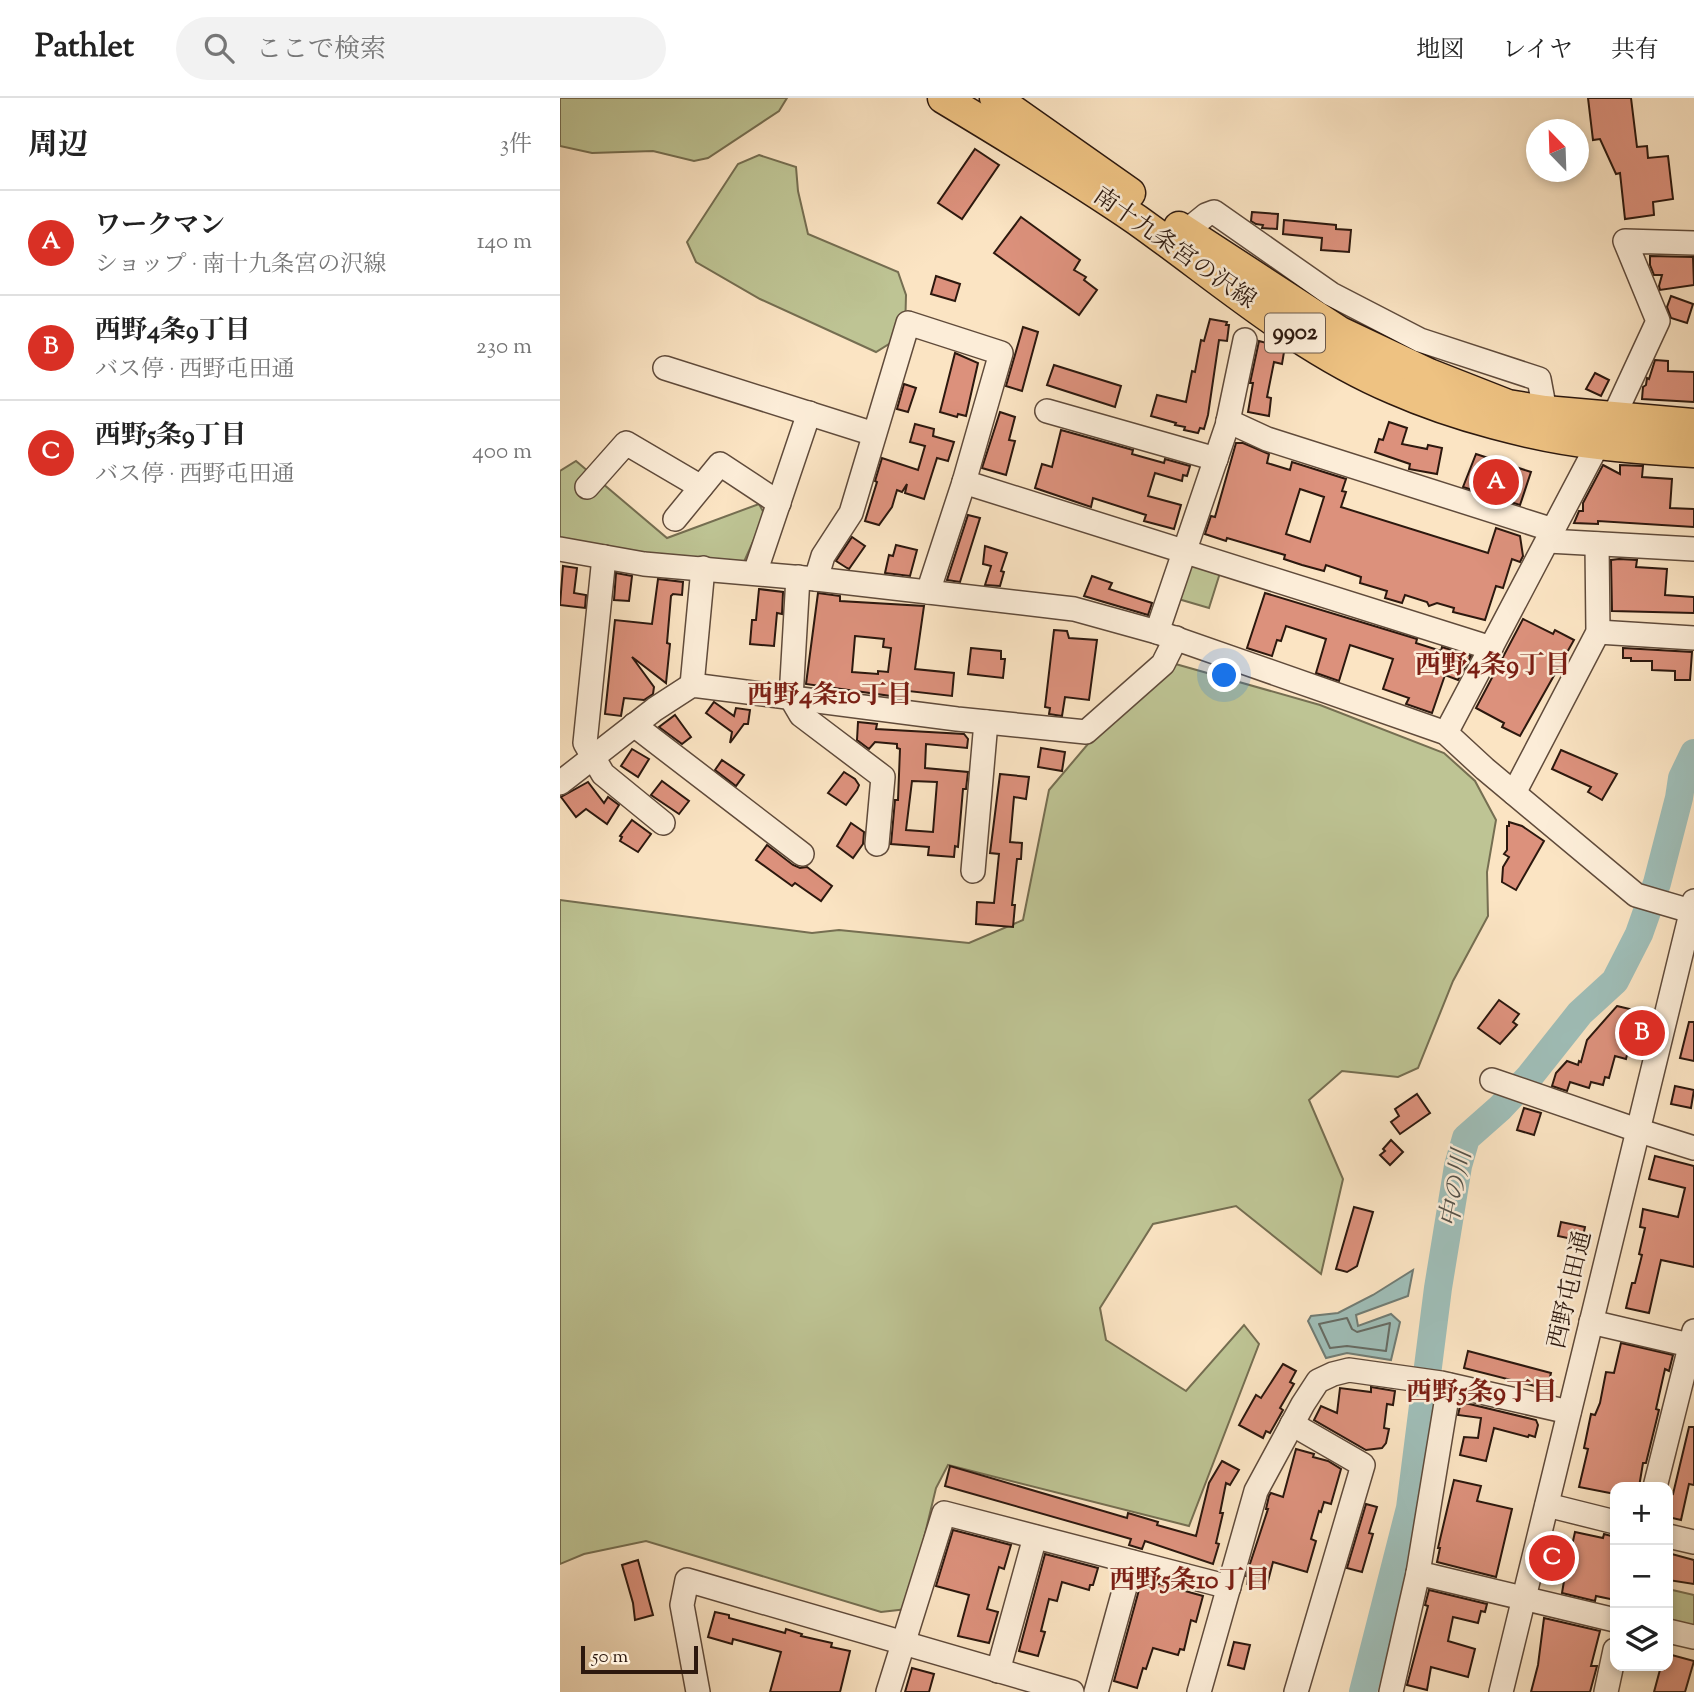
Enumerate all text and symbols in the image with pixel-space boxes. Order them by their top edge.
search box [176,17,666,80]
text: Pathlet [35,24,134,72]
icon: search [200,29,238,67]
text: ここで検索 [256,32,386,69]
text: 地図 [1416,34,1464,68]
text: レイヤ [1502,34,1573,68]
text: 共有 [1611,34,1659,68]
north arrow [1526,119,1589,182]
text: 周辺 [28,125,88,168]
text: 3件 [500,129,532,162]
street label: 南十九条宮の沢線 [1086,180,1262,318]
text: ワークマン [95,208,225,245]
text: A [42,226,60,259]
text: 140 m [477,226,532,259]
text: ショップ · 南十九条宮の沢線 [95,249,386,282]
text: 西野4条9丁目 [95,313,251,350]
road number: 9902 [1265,314,1325,352]
text: B [44,331,58,364]
text: 230 m [476,331,532,364]
text: バス停 · 西野屯田通 [95,354,295,387]
text: 西野5条9丁目 [95,418,247,455]
text: C [42,436,60,469]
text: 400 m [472,436,532,469]
pin: A [1473,456,1519,508]
text: バス停 · 西野屯田通 [95,459,295,492]
district label: 西野4条9丁目 [1415,648,1571,685]
your location [1207,658,1241,692]
district label: 西野4条10丁目 [747,678,913,715]
pin: B [1619,1007,1665,1059]
water label: 中の川 [1432,1144,1483,1231]
street label: 西野屯田通 [1541,1228,1601,1352]
district label: 西野5条9丁目 [1406,1375,1558,1412]
map controls [1610,1482,1673,1671]
button: + [1610,1482,1673,1545]
pin: C [1529,1532,1575,1584]
button: − [1610,1545,1673,1608]
district label: 西野5条10丁目 [1109,1563,1271,1600]
button: layers [1610,1608,1673,1671]
scale bar [581,1643,698,1675]
text: 50 m [592,1644,628,1671]

